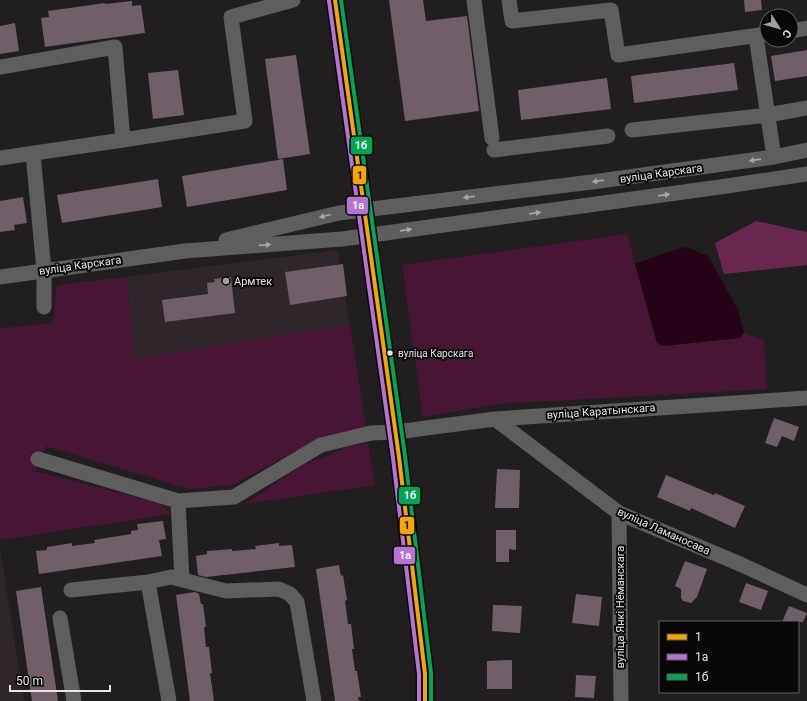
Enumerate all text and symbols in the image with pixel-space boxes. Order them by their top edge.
north arrow [759,8,799,48]
text: С [779,27,794,41]
line badge: 1б [350,136,373,155]
text: 1б [355,139,367,152]
one-way arrow [749,157,761,163]
street label: вуліца Карскага [619,161,703,186]
line badge: 1 [352,165,367,185]
text: 1 [357,169,363,182]
one-way arrow [592,178,604,185]
one-way arrow [658,192,670,198]
one-way arrow [463,194,475,200]
line badge: 1а [346,196,369,215]
text: 1а [352,199,364,212]
one-way arrow [529,210,541,216]
one-way arrow [319,213,331,219]
one-way arrow [400,227,412,233]
one-way arrow [259,241,271,248]
street label: вуліца Карскага [38,253,122,278]
place label: Армтек [234,275,272,288]
marker: Армтек [221,276,231,286]
marker: вуліца Карскага [385,348,395,358]
place label: вуліца Карскага [398,348,473,359]
street label: вуліца Каратынскага [546,401,656,422]
line badge: 1б [398,486,421,505]
text: 1б [404,489,416,502]
street label: вуліца Ламаносава [615,505,712,558]
line badge: 1 [399,516,415,535]
text: 1 [404,519,410,532]
line badge: 1а [393,546,416,565]
street label: вуліца Янкі Нёманскага [614,546,627,668]
text: 1а [399,549,411,562]
legend [659,621,799,693]
text: 1 [695,630,702,644]
text: 1а [695,650,708,664]
scale bar [10,667,110,693]
text: 1б [695,670,709,684]
text: 50 m [16,674,43,688]

